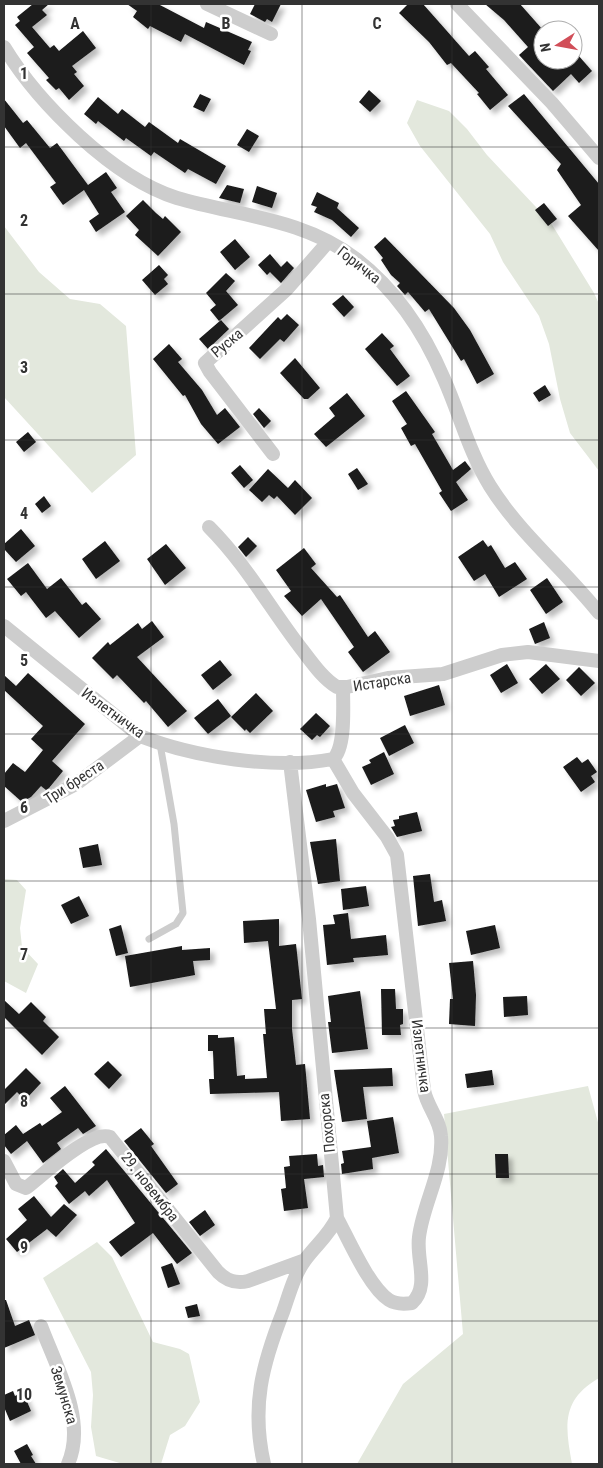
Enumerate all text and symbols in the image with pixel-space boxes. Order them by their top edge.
text: A [70,14,80,33]
text: B [222,14,231,33]
text: C [372,14,382,33]
north arrow [533,20,583,70]
text: N [537,42,554,53]
text: 1 [20,64,28,83]
text: 2 [20,211,28,230]
street label: Горичка [334,242,384,288]
street label: Руска [207,325,247,361]
text: 3 [20,358,28,377]
text: 4 [20,504,28,523]
text: 5 [20,651,28,670]
street label: Истарска [352,669,412,695]
street label: Излетничка [78,684,148,742]
street label: Три бреста [41,756,107,808]
text: 6 [20,798,28,817]
text: 7 [20,945,28,964]
street label: Излетничка [408,1018,434,1094]
text: 8 [20,1092,28,1111]
street label: Похорска [315,1093,339,1153]
street label: 29. новембра [117,1149,183,1225]
text: 9 [20,1238,28,1257]
street label: Земунска [47,1364,81,1426]
text: 10 [16,1385,32,1404]

